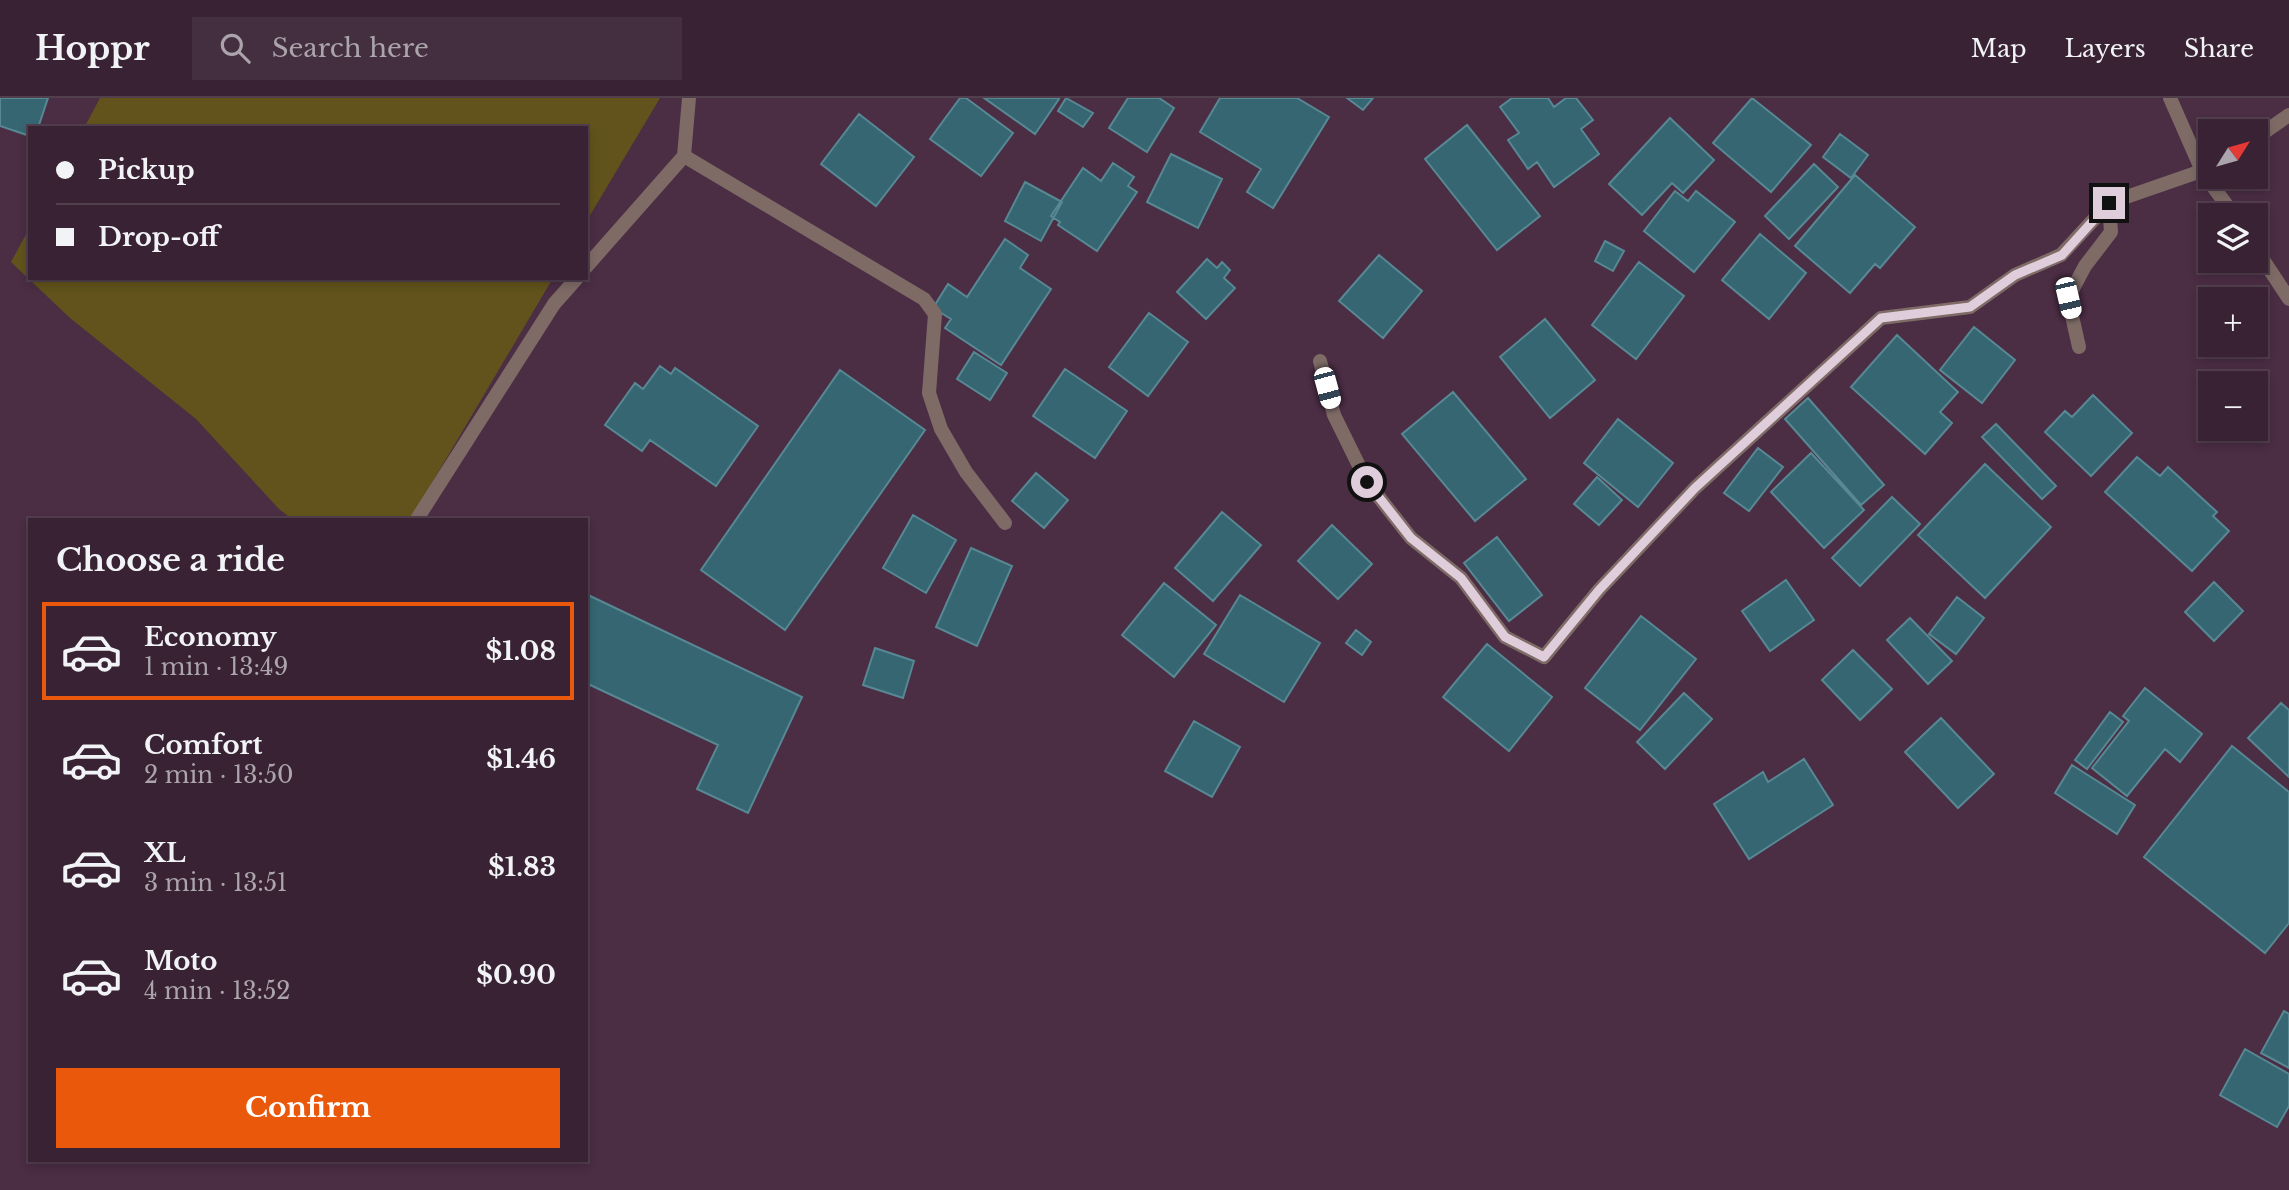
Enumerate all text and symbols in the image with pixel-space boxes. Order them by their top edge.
search box [192,17,682,80]
text: Hoppr [35,28,150,69]
icon: search [216,29,254,67]
text: Search here [272,32,429,64]
text: Map [1971,34,2027,63]
text: Layers [2065,34,2146,63]
text: Share [2184,34,2254,63]
north arrow [2198,119,2268,189]
map controls [2198,119,2268,441]
text: Pickup [98,154,195,186]
route end [2093,187,2125,219]
button: layers [2198,203,2268,273]
text: Drop-off [98,221,219,253]
car [2054,275,2083,321]
button: + [2198,287,2268,357]
car [1312,365,1343,411]
button: − [2198,371,2268,441]
route start [1351,466,1383,498]
text: Choose a ride [56,540,285,580]
icon: car [60,620,123,683]
text: Economy [144,621,277,653]
text: $1.08 [486,635,556,667]
text: 1 min · 13:49 [144,653,288,681]
icon: car [60,728,123,791]
text: Comfort [144,729,262,761]
text: $1.46 [486,743,556,775]
text: 2 min · 13:50 [144,761,293,789]
icon: car [60,836,123,899]
text: XL [144,837,186,869]
text: $1.83 [488,851,556,883]
text: 3 min · 13:51 [144,869,287,897]
icon: car [60,944,123,1007]
text: Moto [144,945,217,977]
text: $0.90 [476,959,556,991]
text: 4 min · 13:52 [144,977,290,1005]
button: Confirm [56,1068,560,1148]

